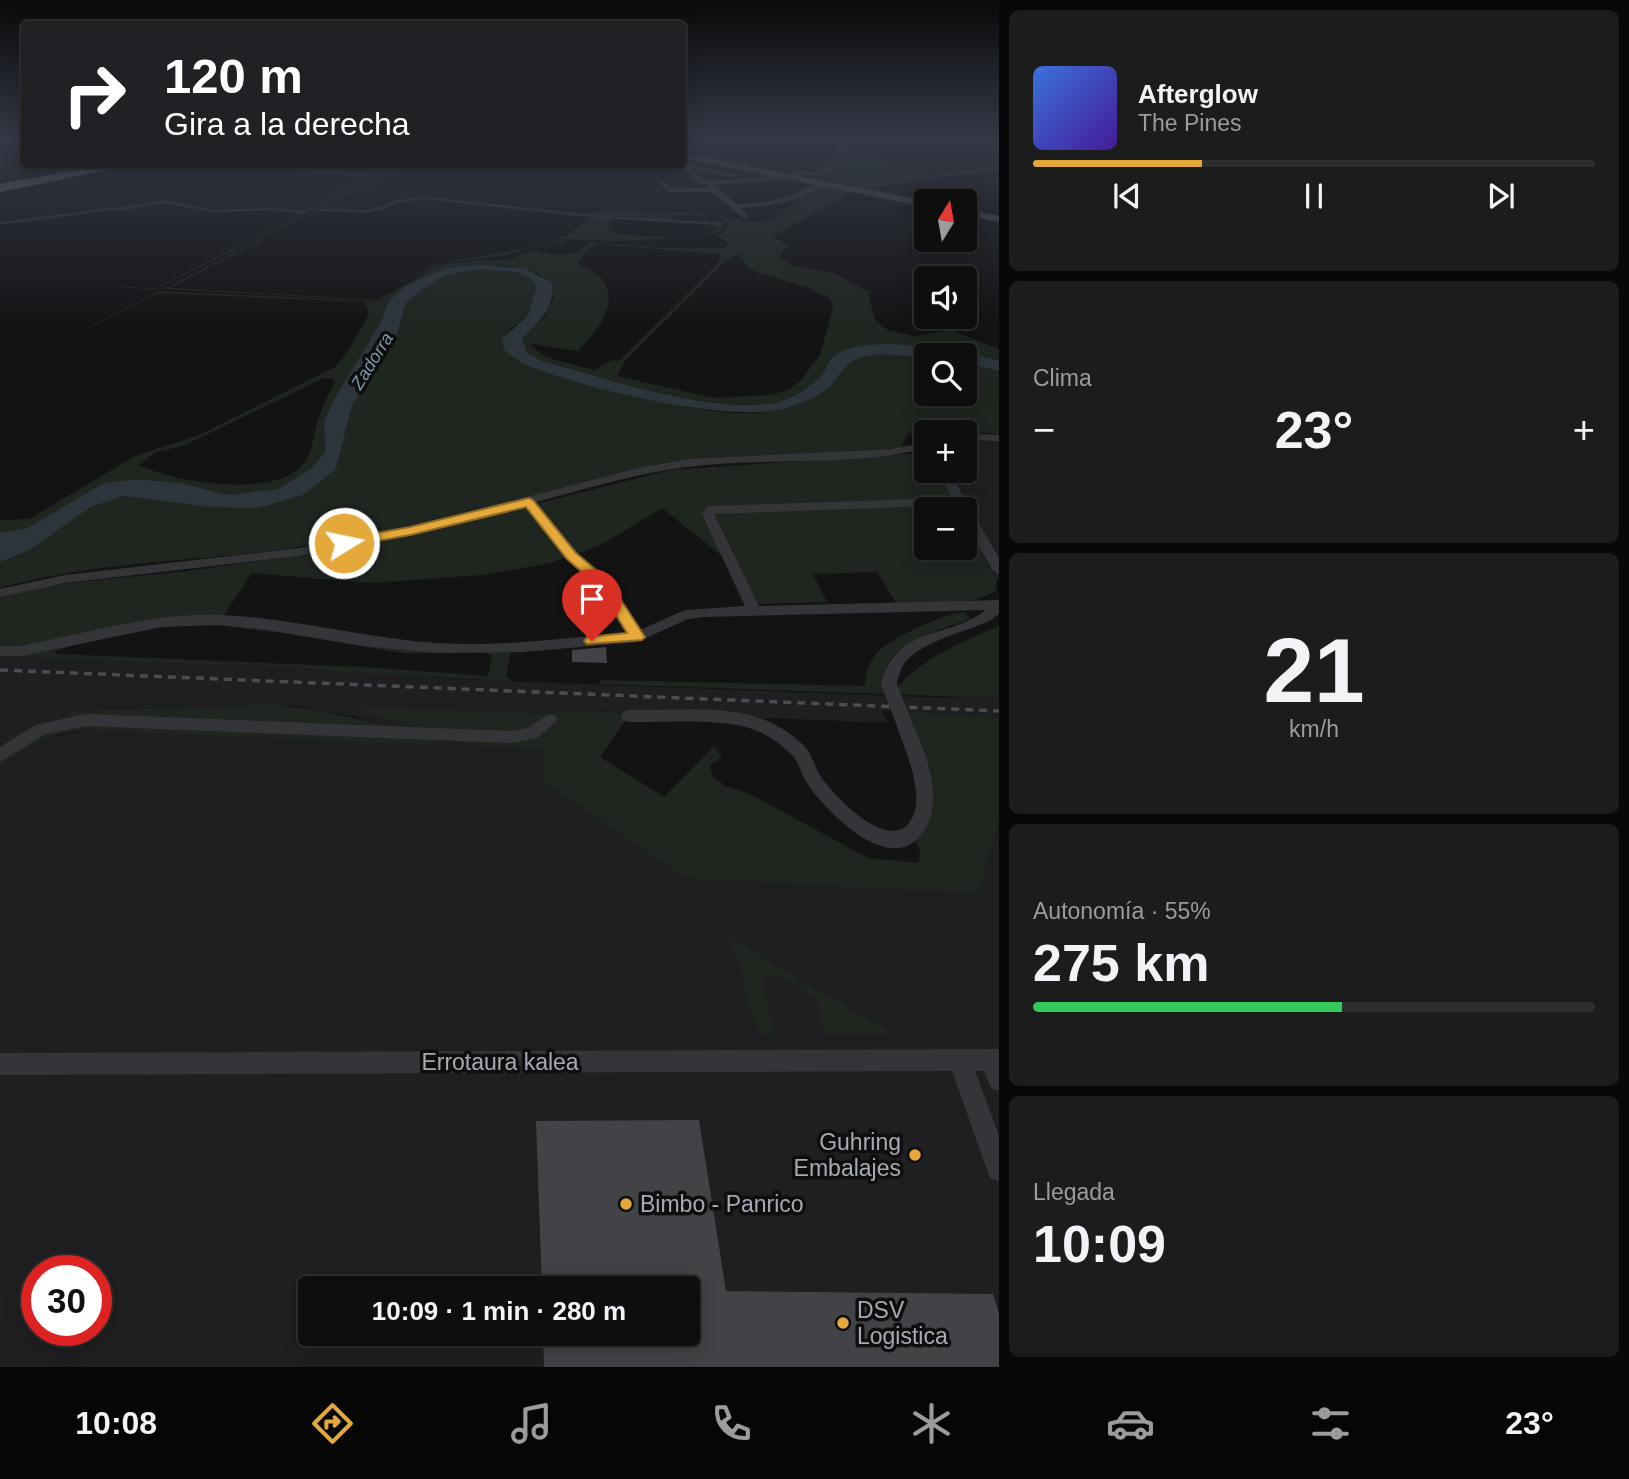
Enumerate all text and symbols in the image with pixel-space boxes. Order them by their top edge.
icon: right [49,49,140,140]
text: 120 m [164,49,303,103]
text: Afterglow [1138,79,1258,109]
text: Gira a la derecha [164,106,409,142]
text: The Pines [1138,110,1242,136]
icon: previous [1108,177,1146,215]
icon: pause [1295,177,1333,215]
icon: next [1482,177,1520,215]
north arrow [914,189,976,252]
map controls [914,189,977,560]
button: sound [914,266,977,329]
water label: Zadorra [346,329,397,394]
button: search [914,343,977,406]
text: Clima [1033,365,1092,391]
text: 23° [1275,401,1353,459]
text: − [1033,409,1055,451]
text: + [1573,409,1595,451]
button: + [914,420,977,483]
button: − [914,497,977,560]
position arrow [307,506,381,580]
pin [562,569,622,641]
icon: arrive [573,580,611,618]
text: 21 [1263,620,1365,721]
text: km/h [1289,716,1339,742]
text: Autonomía · 55% [1033,898,1211,924]
text: 275 km [1033,934,1209,992]
street label: Errotaura kalea [421,1049,579,1075]
place label: Guhring Embalajes [794,1129,901,1181]
marker: Guhring Embalajes [907,1147,923,1163]
text: Llegada [1033,1179,1115,1205]
place label: Bimbo - Panrico [640,1191,804,1217]
marker: Bimbo - Panrico [618,1196,634,1212]
text: 10:09 [1033,1215,1166,1273]
speed limit sign: 30 [21,1255,112,1346]
text: 10:09 · 1 min · 280 m [372,1296,626,1326]
place label: DSV Logistica [857,1297,948,1349]
marker: DSV Logistica [835,1315,851,1331]
icon: directions [308,1399,357,1448]
icon: music [507,1399,556,1448]
icon: phone [707,1399,756,1448]
icon: climate [907,1399,956,1448]
icon: car [1106,1399,1155,1448]
icon: filters [1306,1399,1355,1448]
text: 10:08 [75,1405,157,1441]
text: 23° [1505,1405,1554,1441]

